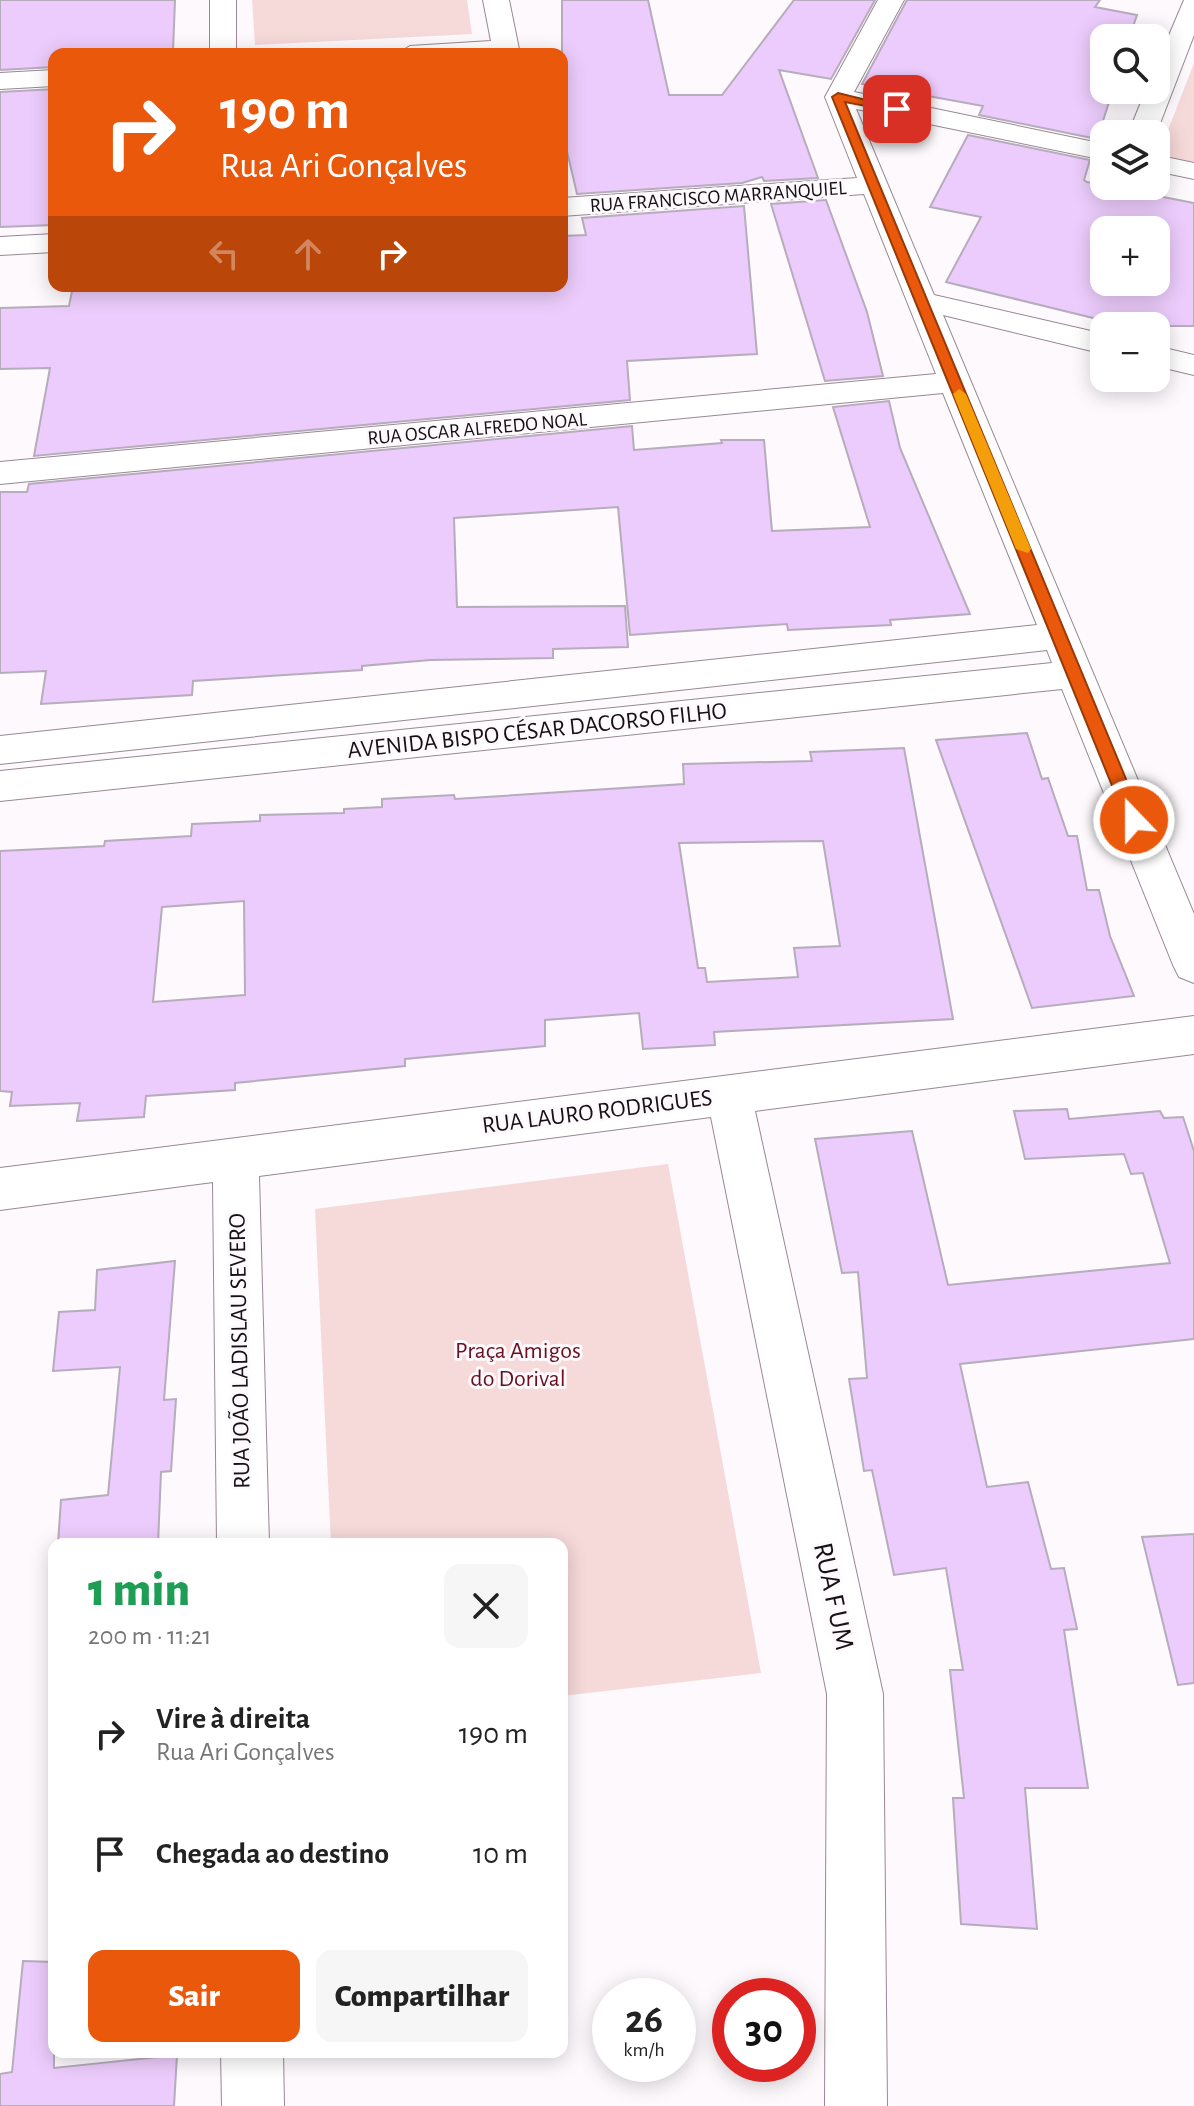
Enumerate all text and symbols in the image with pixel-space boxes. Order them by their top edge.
map controls [1090,24,1170,392]
button: search [1090,24,1170,104]
pin [863,75,931,143]
icon: right [88,80,192,184]
text: 190 m [220,83,350,139]
icon: arrive [875,87,919,131]
button: layers [1090,120,1170,200]
text: Rua Ari Gonçalves [220,148,467,184]
street label: RUA FRANCISCO MARRANQUIEL [589,178,848,216]
button: + [1090,216,1170,296]
icon: left [202,232,246,276]
icon: ahead [286,232,330,276]
icon: right [370,232,414,276]
button: − [1090,312,1170,392]
street label: RUA OSCAR ALFREDO NOAL [367,409,588,449]
street label: AVENIDA BISPO CÉSAR DACORSO FILHO [346,697,728,763]
position arrow [1092,778,1176,862]
street label: RUA LAURO RODRIGUES [481,1086,713,1138]
street label: RUA JOÃO LADISLAU SEVERO [224,1213,254,1489]
park label: Praça Amigos do Dorival [455,1339,581,1391]
street label: RUA F UM [808,1540,858,1653]
button: close [444,1564,528,1648]
text: 1 min [88,1567,190,1615]
text: 200 m · 11:21 [88,1623,212,1649]
text: Vire à direita [156,1704,310,1734]
icon: right [88,1712,132,1756]
text: 190 m [459,1719,528,1749]
text: Rua Ari Gonçalves [156,1739,335,1765]
icon: arrive [88,1832,132,1876]
text: Chegada ao destino [156,1839,389,1869]
text: 10 m [473,1839,528,1869]
button: Sair [88,1950,300,2042]
button: Compartilhar [316,1950,528,2042]
speed limit sign: 30 [712,1978,816,2082]
text: 26 [625,2000,663,2040]
text: km/h [623,2040,665,2060]

